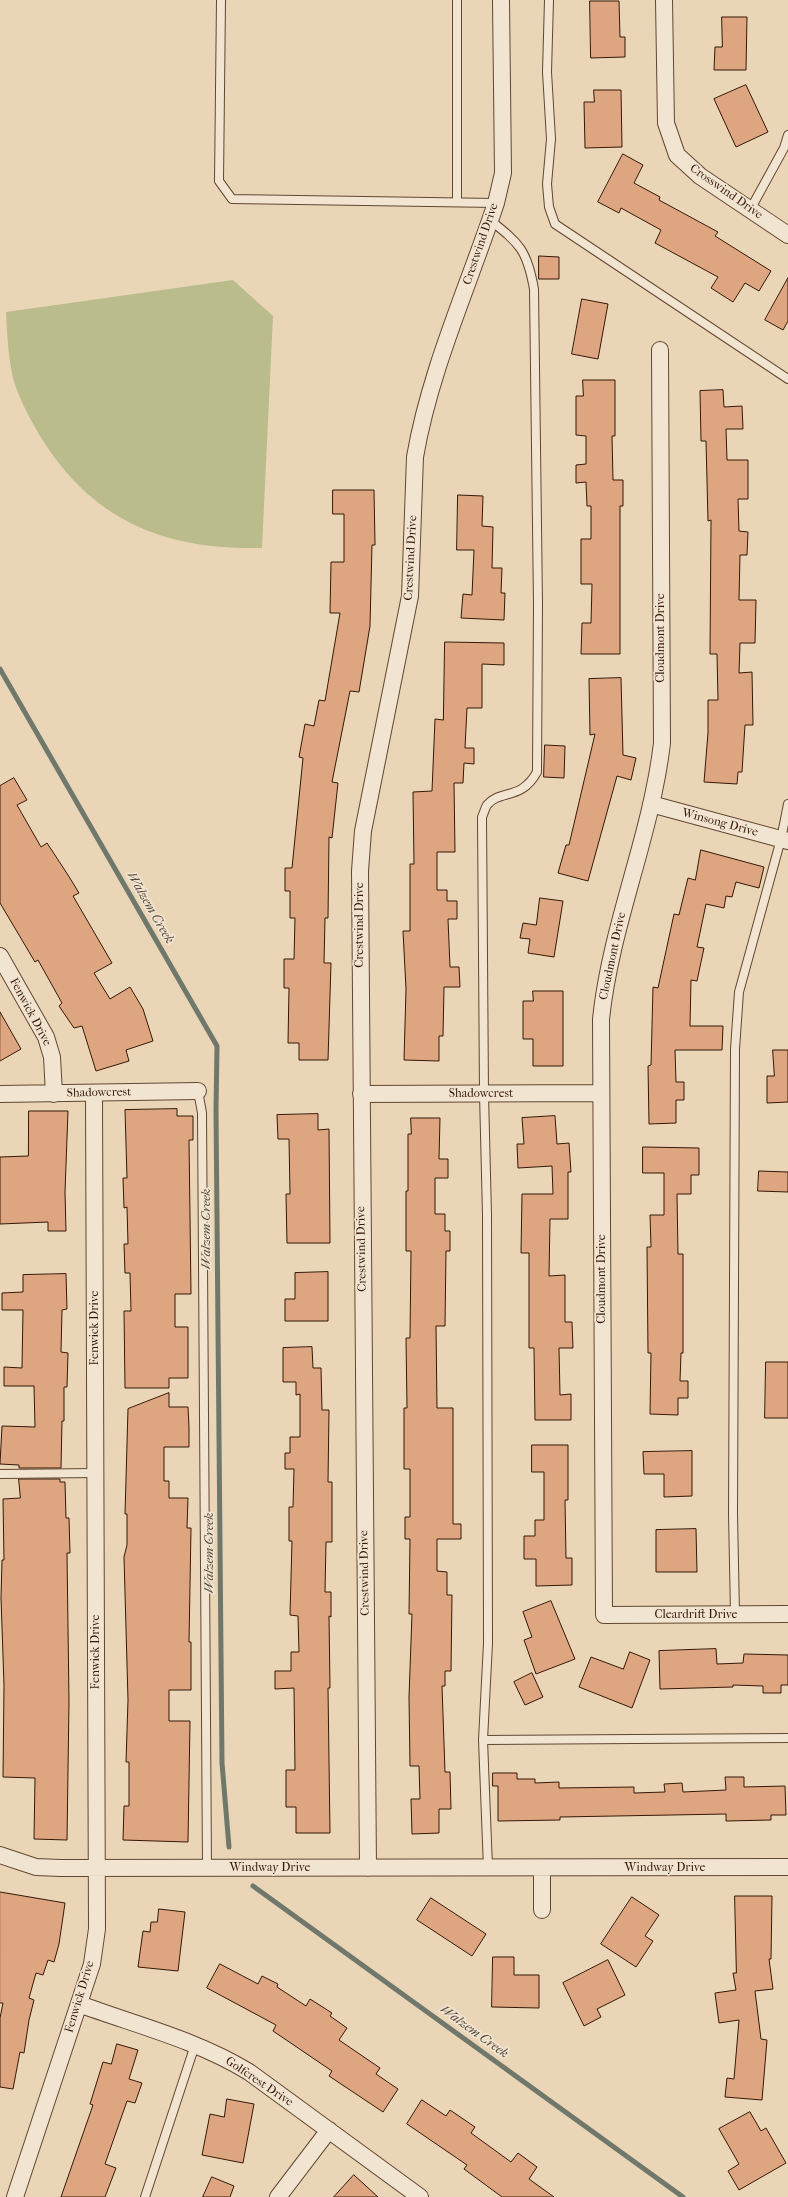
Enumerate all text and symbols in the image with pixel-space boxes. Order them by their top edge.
street label: Crosswind Drive [687,161,765,223]
street label: Crestwind Drive [460,201,502,287]
street label: Crestwind Drive [402,515,420,601]
street label: Cloudmont Drive [654,593,668,683]
street label: Winsong Drive [681,806,759,840]
water label: Walzem Creek [123,869,177,947]
street label: Crestwind Drive [353,882,367,968]
street label: Cloudmont Drive [597,911,629,1001]
street label: Fenwick Drive [6,976,54,1048]
street label: Shadowcrest [67,1085,131,1101]
street label: Shadowcrest [449,1087,513,1101]
water label: Walzem Creek [199,1189,215,1269]
street label: Crestwind Drive [354,1206,370,1292]
street label: Cloudmont Drive [595,1234,609,1324]
street label: Fenwick Drive [88,1291,102,1365]
water label: Walzem Creek [202,1513,218,1593]
street label: Crestwind Drive [357,1530,373,1616]
street label: Cleardrift Drive [654,1608,738,1622]
street label: Fenwick Drive [89,1615,103,1689]
street label: Windway Drive [229,1861,311,1875]
street label: Windway Drive [624,1861,706,1875]
street label: Fenwick Drive [62,1959,98,2035]
water label: Walzem Creek [437,2002,511,2062]
street label: Golfcrest Drive [222,2054,296,2110]

